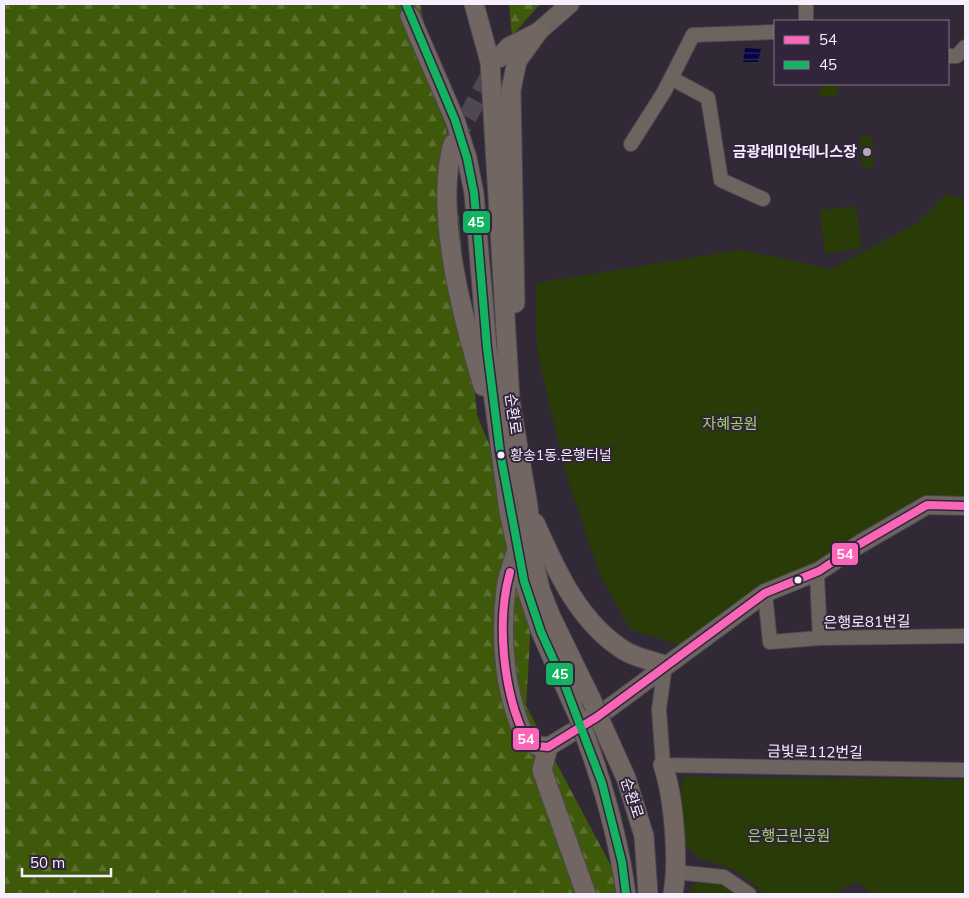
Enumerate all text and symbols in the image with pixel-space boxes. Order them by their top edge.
legend [774,20,949,85]
text: 54 [819,30,837,49]
text: 45 [819,55,837,74]
place label: 금광래미안테니스장 [733,142,857,161]
marker: 금광래미안테니스장 [861,146,873,158]
line badge: 45 [462,210,491,234]
text: 45 [468,213,484,231]
street label: 순환로 [501,392,526,436]
park label: 자혜공원 [702,414,758,433]
place label: 황송1동.은행터널 [510,446,612,464]
marker: 황송1동.은행터널 [496,450,506,460]
line badge: 54 [831,542,859,566]
text: 54 [837,545,854,563]
unlabelled marker [793,575,803,585]
street label: 은행로81번길 [823,611,911,632]
line badge: 45 [545,662,574,686]
text: 45 [552,665,568,683]
line badge: 54 [512,727,540,751]
text: 54 [518,730,535,748]
street label: 금빛로112번길 [767,741,863,762]
street label: 순환로 [617,775,648,820]
park label: 은행근린공원 [748,826,830,845]
scale bar [22,846,111,878]
text: 50 m [30,853,65,872]

